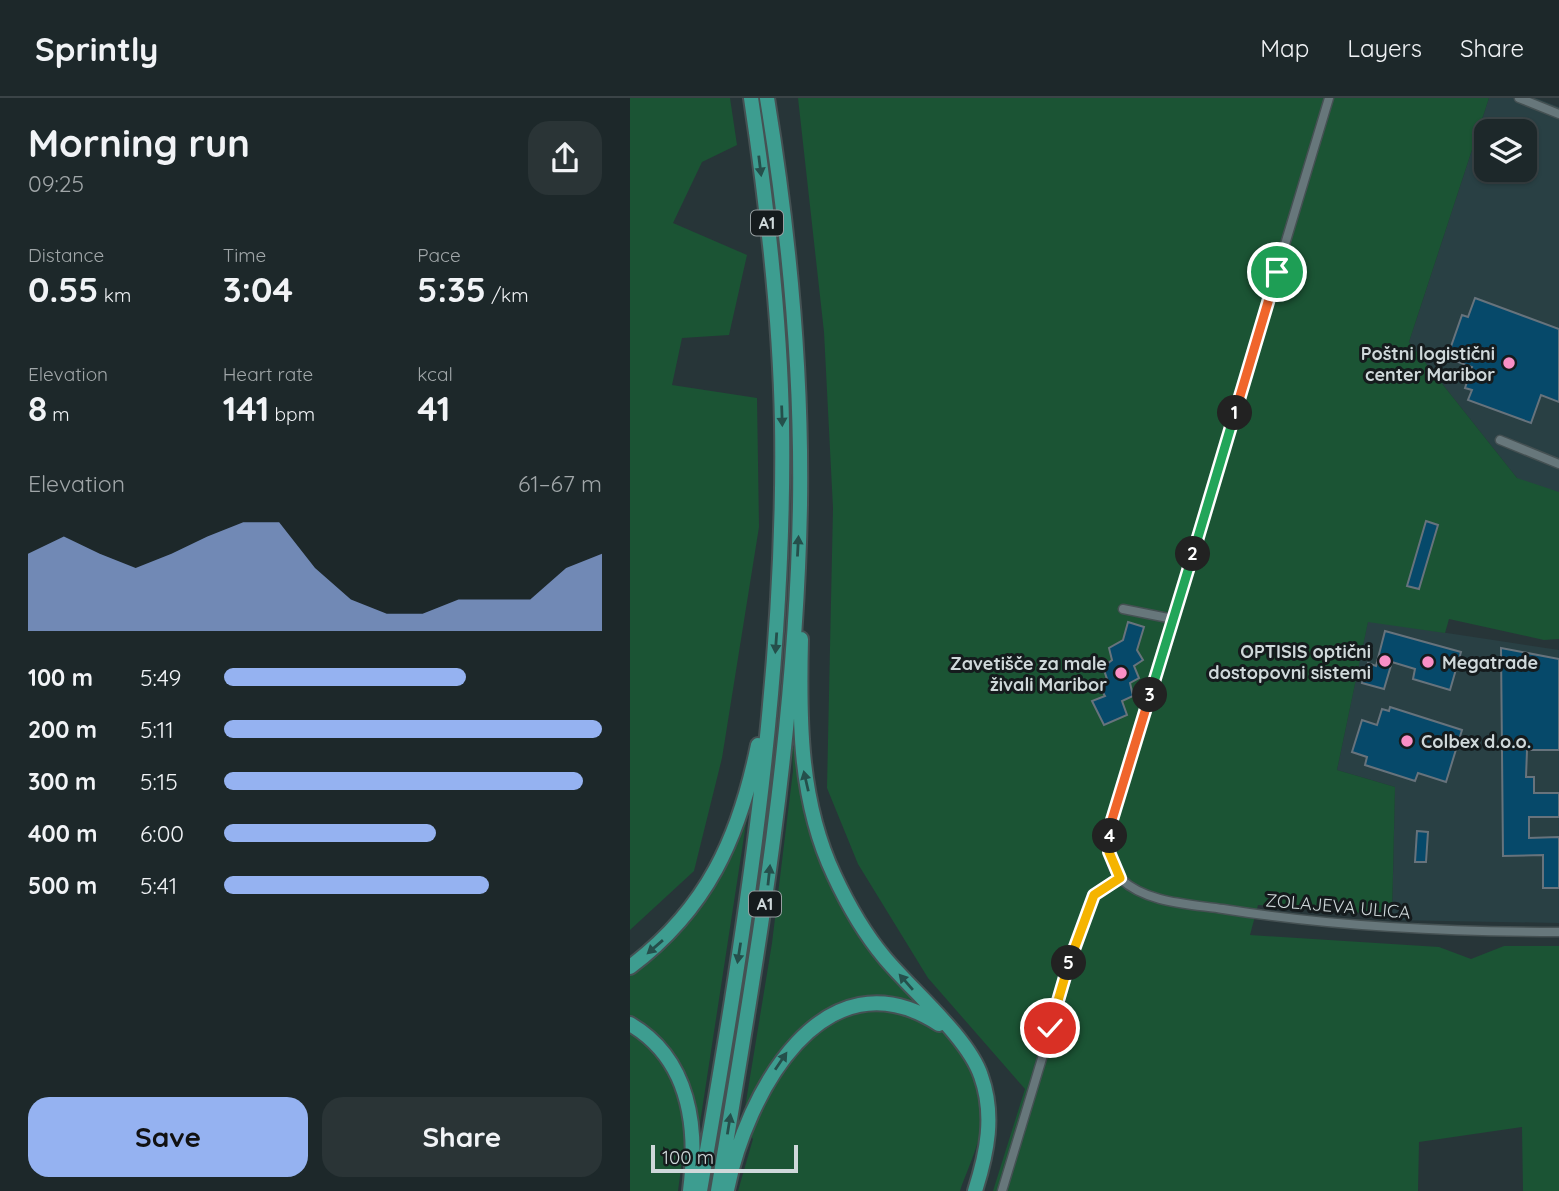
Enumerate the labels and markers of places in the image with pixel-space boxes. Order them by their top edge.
pin [1247,242,1307,302]
place label: Poštni logistični center Maribor [1361,342,1495,386]
marker: Poštni logistični center Maribor [1501,355,1517,371]
pin: 1 [1218,396,1252,430]
pin: 2 [1176,536,1210,572]
place label: OPTISIS optični dostopovni sistemi [1208,640,1371,684]
place label: Megatrade [1442,651,1538,674]
place label: Zavetišče za male živali Maribor [950,652,1107,696]
marker: OPTISIS optični dostopovni sistemi [1377,653,1393,669]
marker: Megatrade [1420,654,1436,670]
marker: Zavetišče za male živali Maribor [1113,665,1129,681]
pin: 3 [1133,678,1168,712]
place label: Colbex d.o.o. [1421,730,1531,753]
marker: Colbex d.o.o. [1399,733,1415,749]
pin: 4 [1092,818,1128,854]
pin: 5 [1052,946,1087,980]
pin [1020,998,1080,1058]

